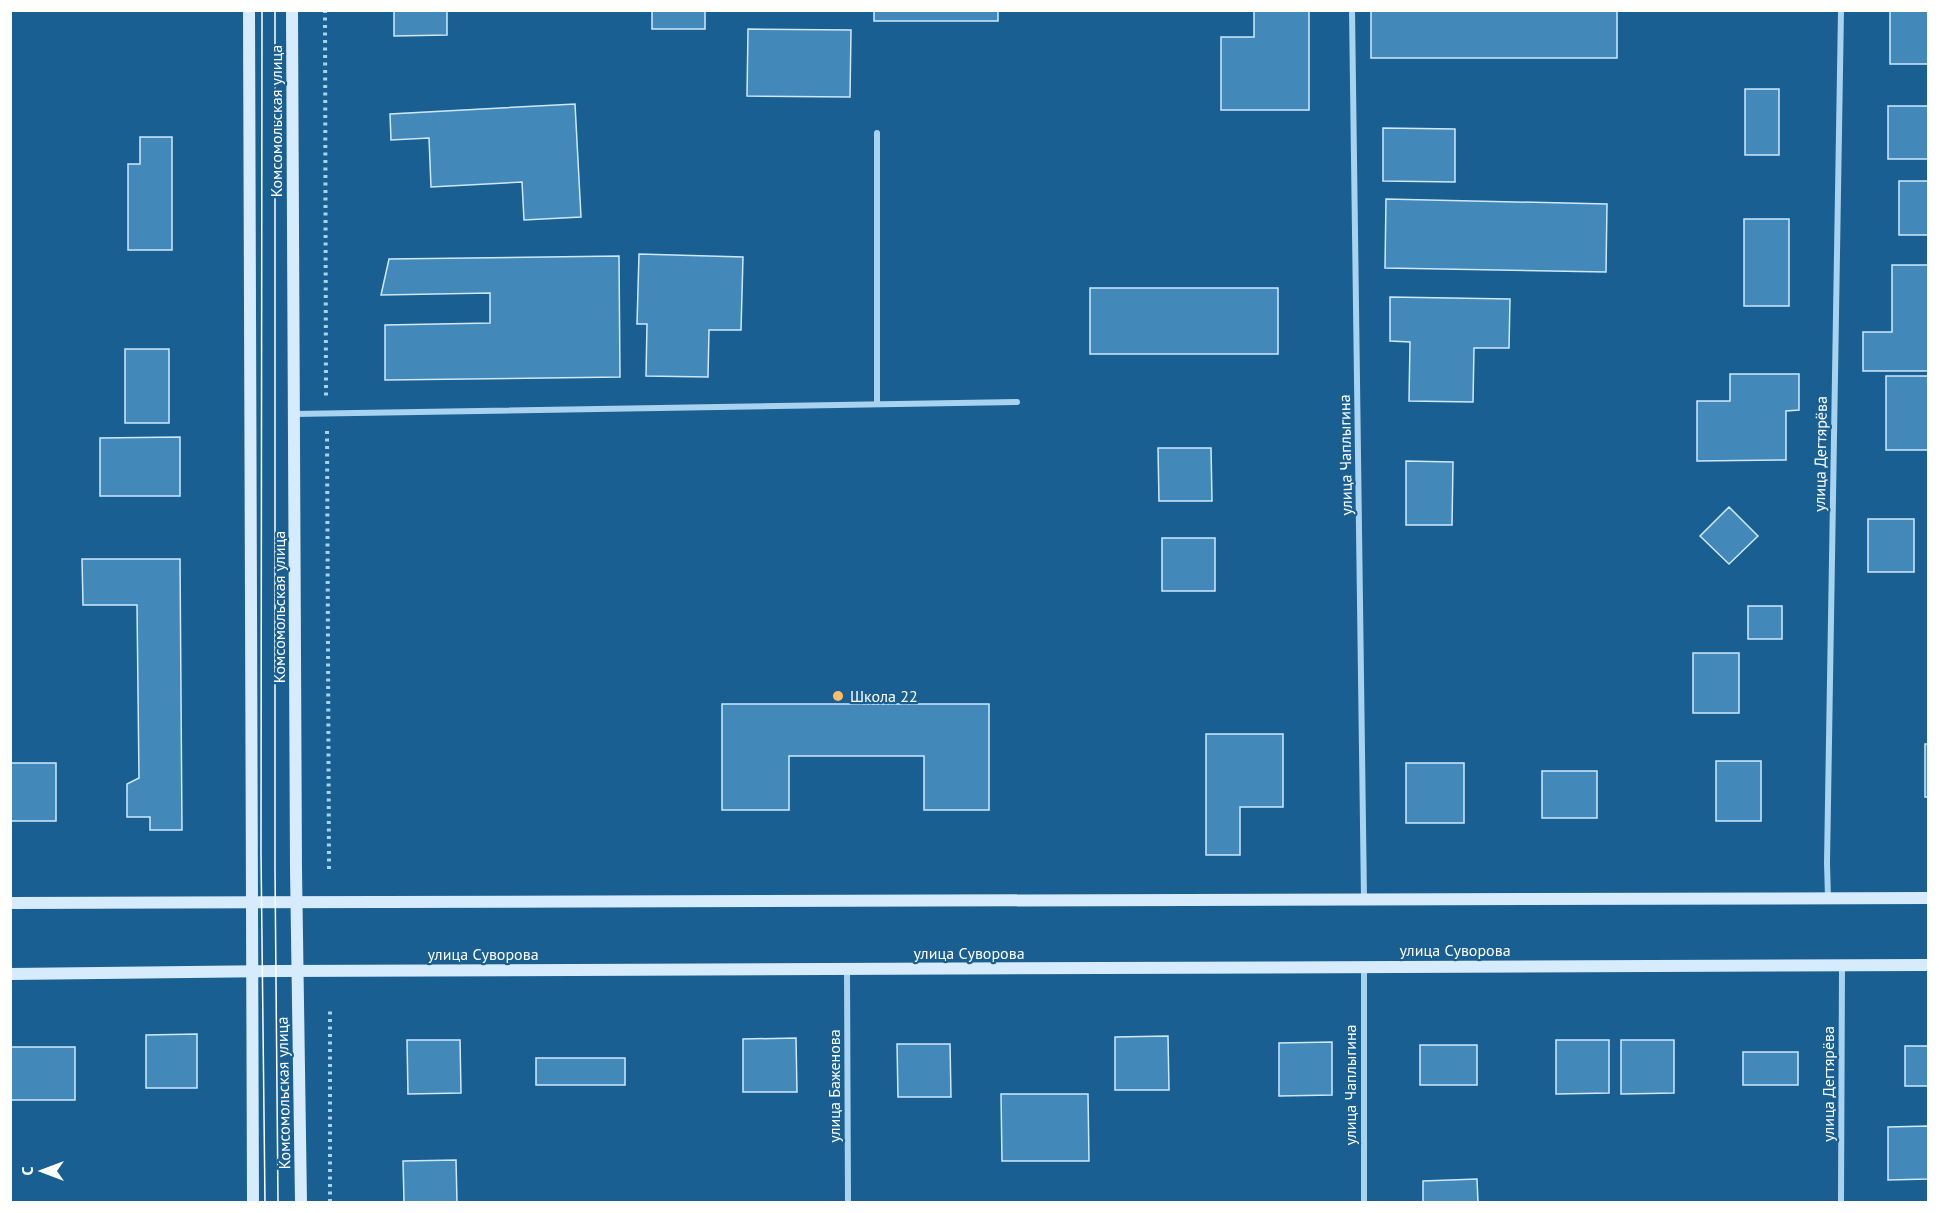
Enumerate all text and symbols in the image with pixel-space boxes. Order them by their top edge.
street label: Комсомольская улица [266,45,286,197]
street label: улица Чаплыгина [1334,394,1356,516]
street label: улица Дегтярёва [1809,396,1831,512]
street label: Комсомольская улица [269,531,289,683]
place label: Школа 22 [850,686,918,706]
marker: Школа 22 [831,689,845,703]
street label: улица Суворова [1399,940,1511,960]
street label: улица Суворова [913,943,1025,963]
street label: улица Суворова [427,944,539,964]
street label: Комсомольская улица [272,1017,294,1169]
street label: улица Чаплыгина [1340,1025,1360,1146]
street label: улица Дегтярёва [1818,1026,1838,1142]
street label: улица Баженова [824,1029,844,1143]
north arrow [12,1141,72,1201]
text: С [17,1166,37,1175]

